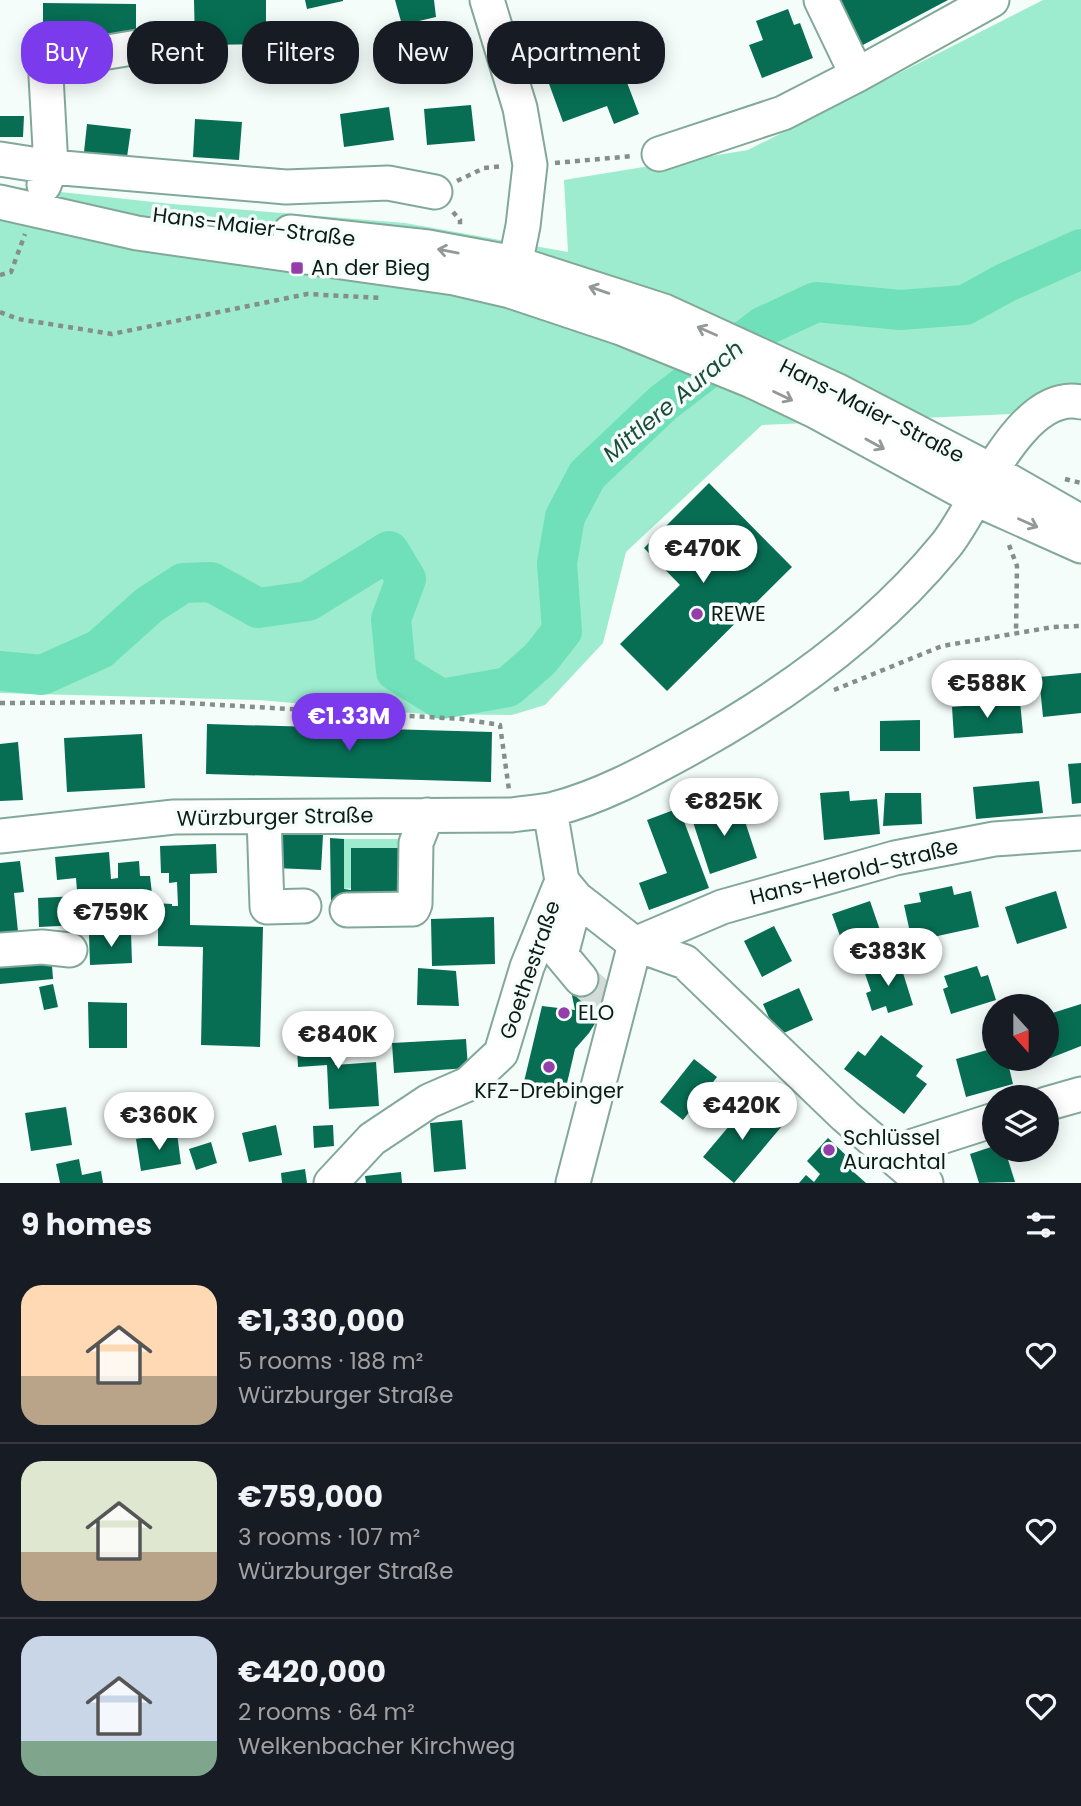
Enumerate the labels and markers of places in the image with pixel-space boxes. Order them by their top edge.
place label: An der Bieg [311,253,430,282]
marker: An der Bieg [289,260,305,276]
pin: €470K [654,526,752,585]
place label: REWE [711,599,766,628]
marker: REWE [689,606,705,622]
pin: €588K [938,660,1036,720]
pin: €1.33M [292,694,406,753]
pin: €825K [675,778,773,838]
pin: €759K [62,890,160,949]
pin: €383K [839,928,937,988]
place label: ELO [578,998,614,1027]
marker: ELO [556,1005,572,1021]
pin: €840K [289,1012,387,1071]
marker: KFZ-Drebinger [541,1059,557,1075]
place label: KFZ-Drebinger [474,1076,624,1105]
pin: €420K [693,1082,791,1142]
pin: €360K [110,1092,208,1152]
place label: Schlüssel Aurachtal [843,1123,946,1176]
marker: Schlüssel Aurachtal [821,1142,837,1158]

